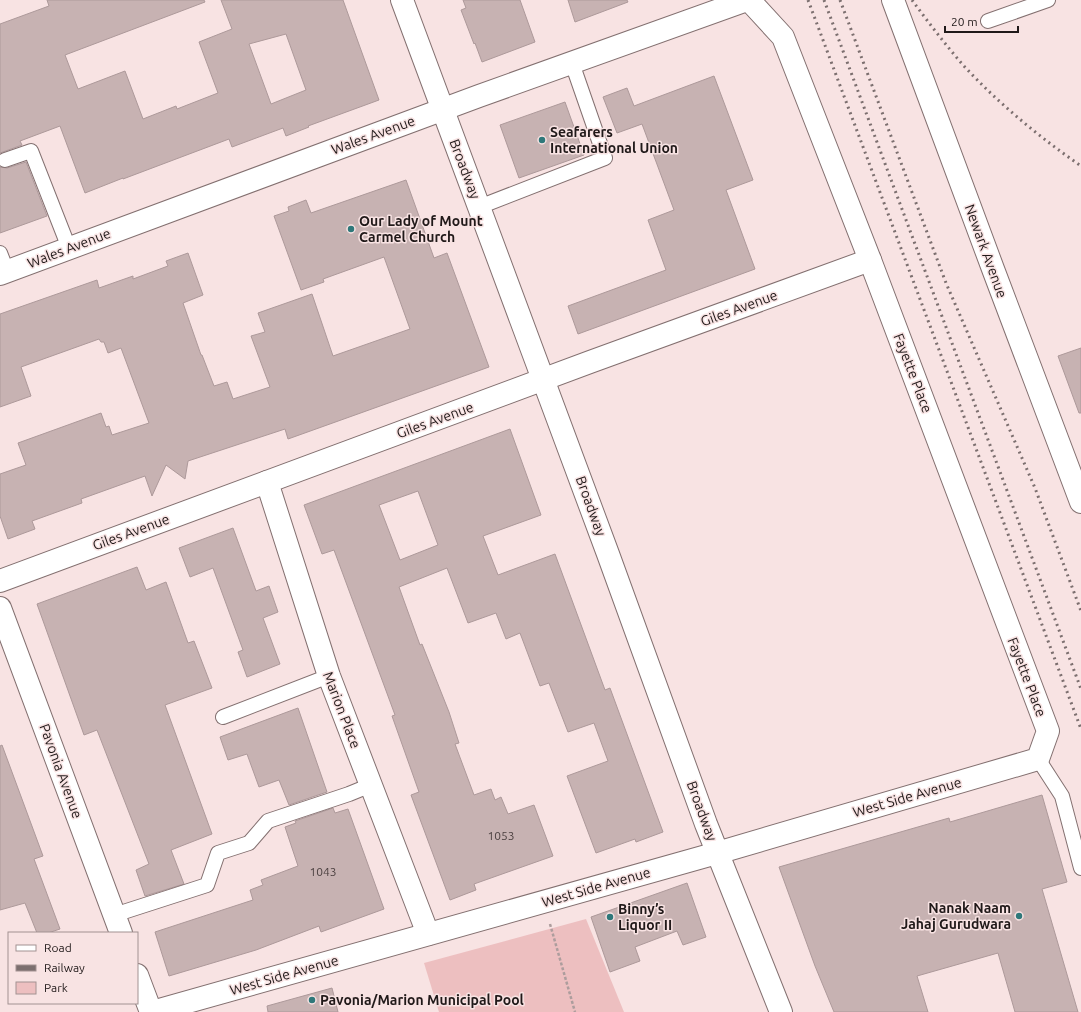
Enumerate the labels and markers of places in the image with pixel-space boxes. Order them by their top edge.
place label: Seafarers International Union [550,124,678,156]
marker: Seafarers International Union [537,135,547,145]
place label: Our Lady of Mount Carmel Church [359,213,483,245]
marker: Our Lady of Mount Carmel Church [346,224,356,234]
place label: Nanak Naam Jahaj Gurudwara [901,900,1011,932]
place label: Binny’s Liquor II [618,901,672,933]
marker: Nanak Naam Jahaj Gurudwara [1014,911,1024,921]
marker: Binny’s Liquor II [605,912,615,922]
place label: Pavonia/Marion Municipal Pool [320,992,524,1008]
marker: Pavonia/Marion Municipal Pool [307,995,317,1005]

